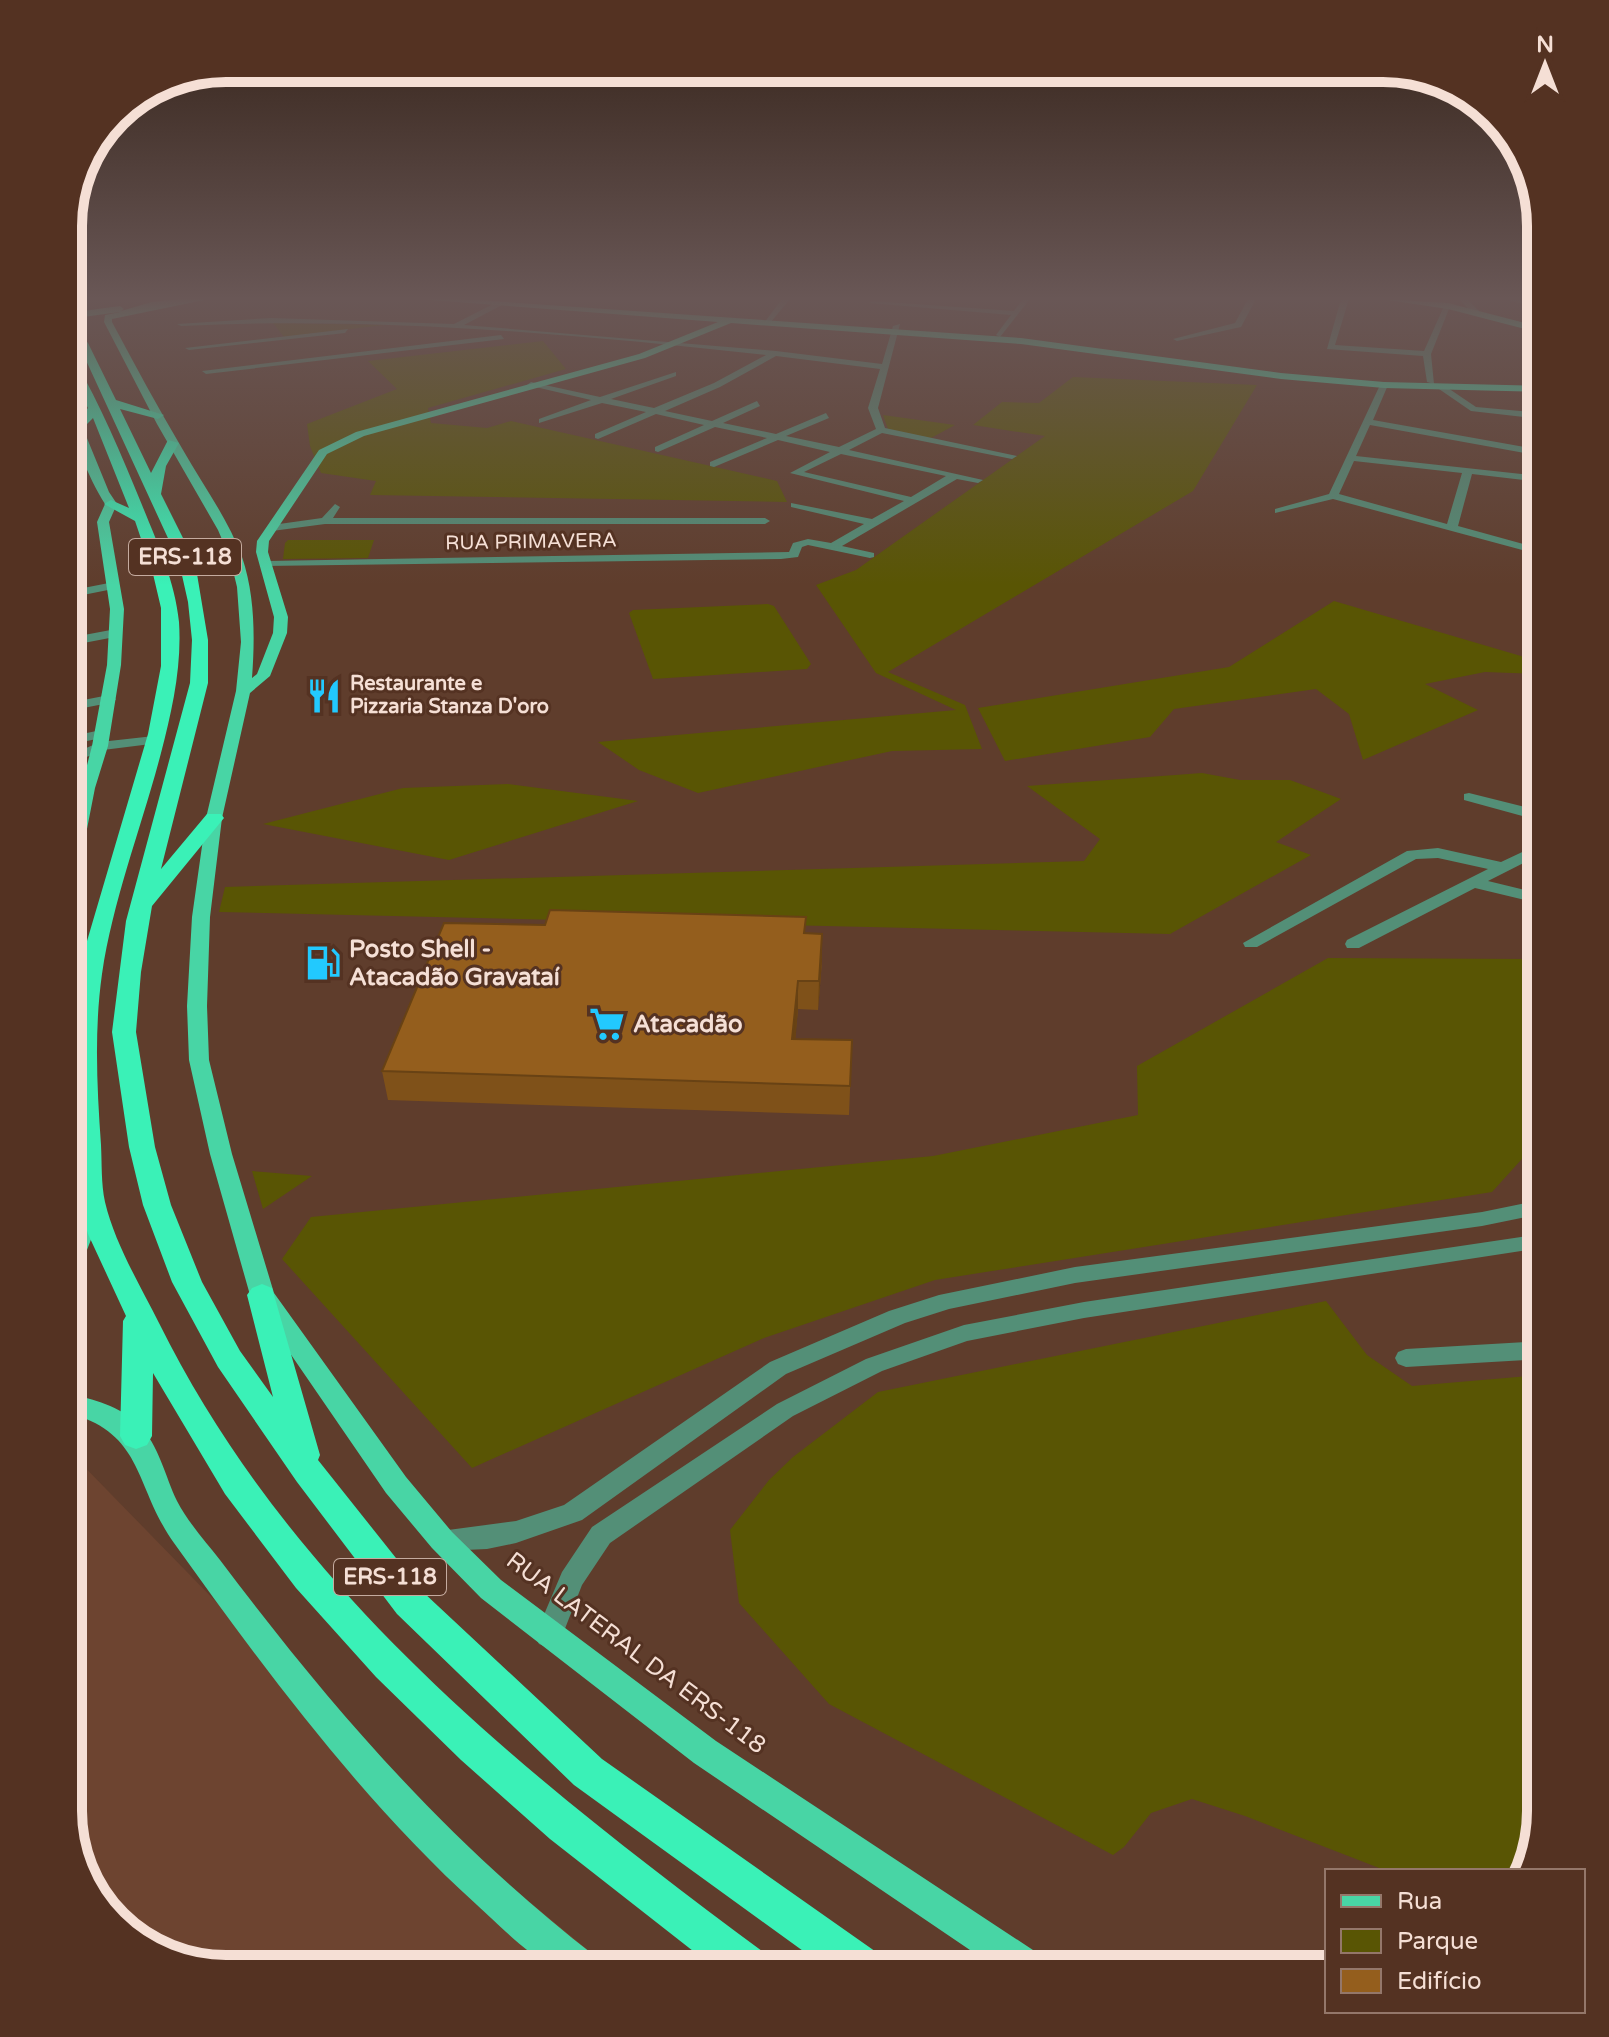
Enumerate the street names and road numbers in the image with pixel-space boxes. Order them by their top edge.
street label: RUA PRIMAVERA [445,529,617,555]
road number: ERS-118 [129,539,241,575]
street label: RUA LATERAL DA ERS-118 [500,1546,772,1760]
road number: ERS-118 [334,1559,446,1595]

